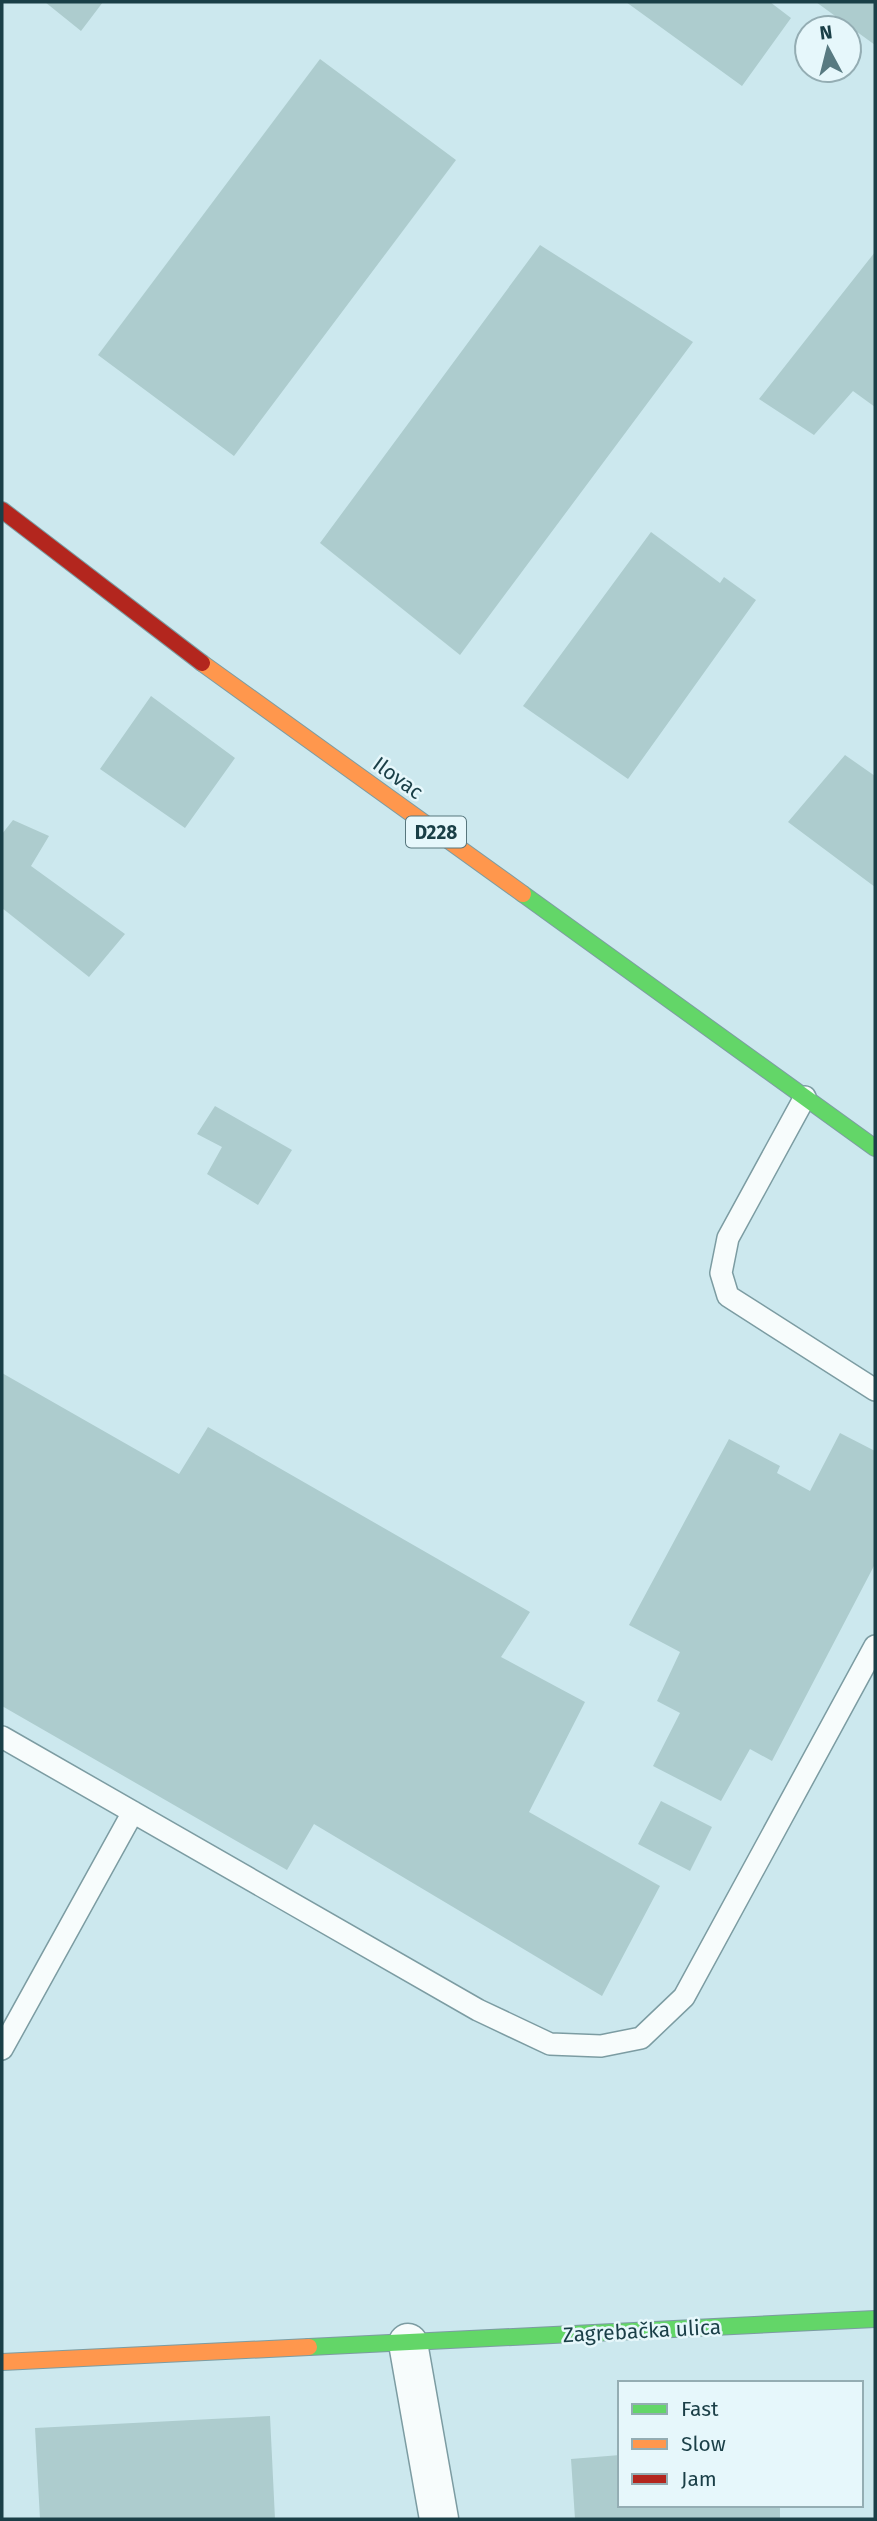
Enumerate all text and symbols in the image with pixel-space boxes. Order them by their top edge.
north arrow [793,14,863,84]
text: N [818,20,834,45]
street label: Ilovac [368,751,428,805]
road number: D228 [406,817,466,848]
street label: Zagrebačka ulica [562,2314,722,2348]
legend [618,2381,863,2507]
text: Fast [681,2396,719,2422]
text: Slow [681,2431,726,2457]
text: Jam [681,2466,717,2492]

